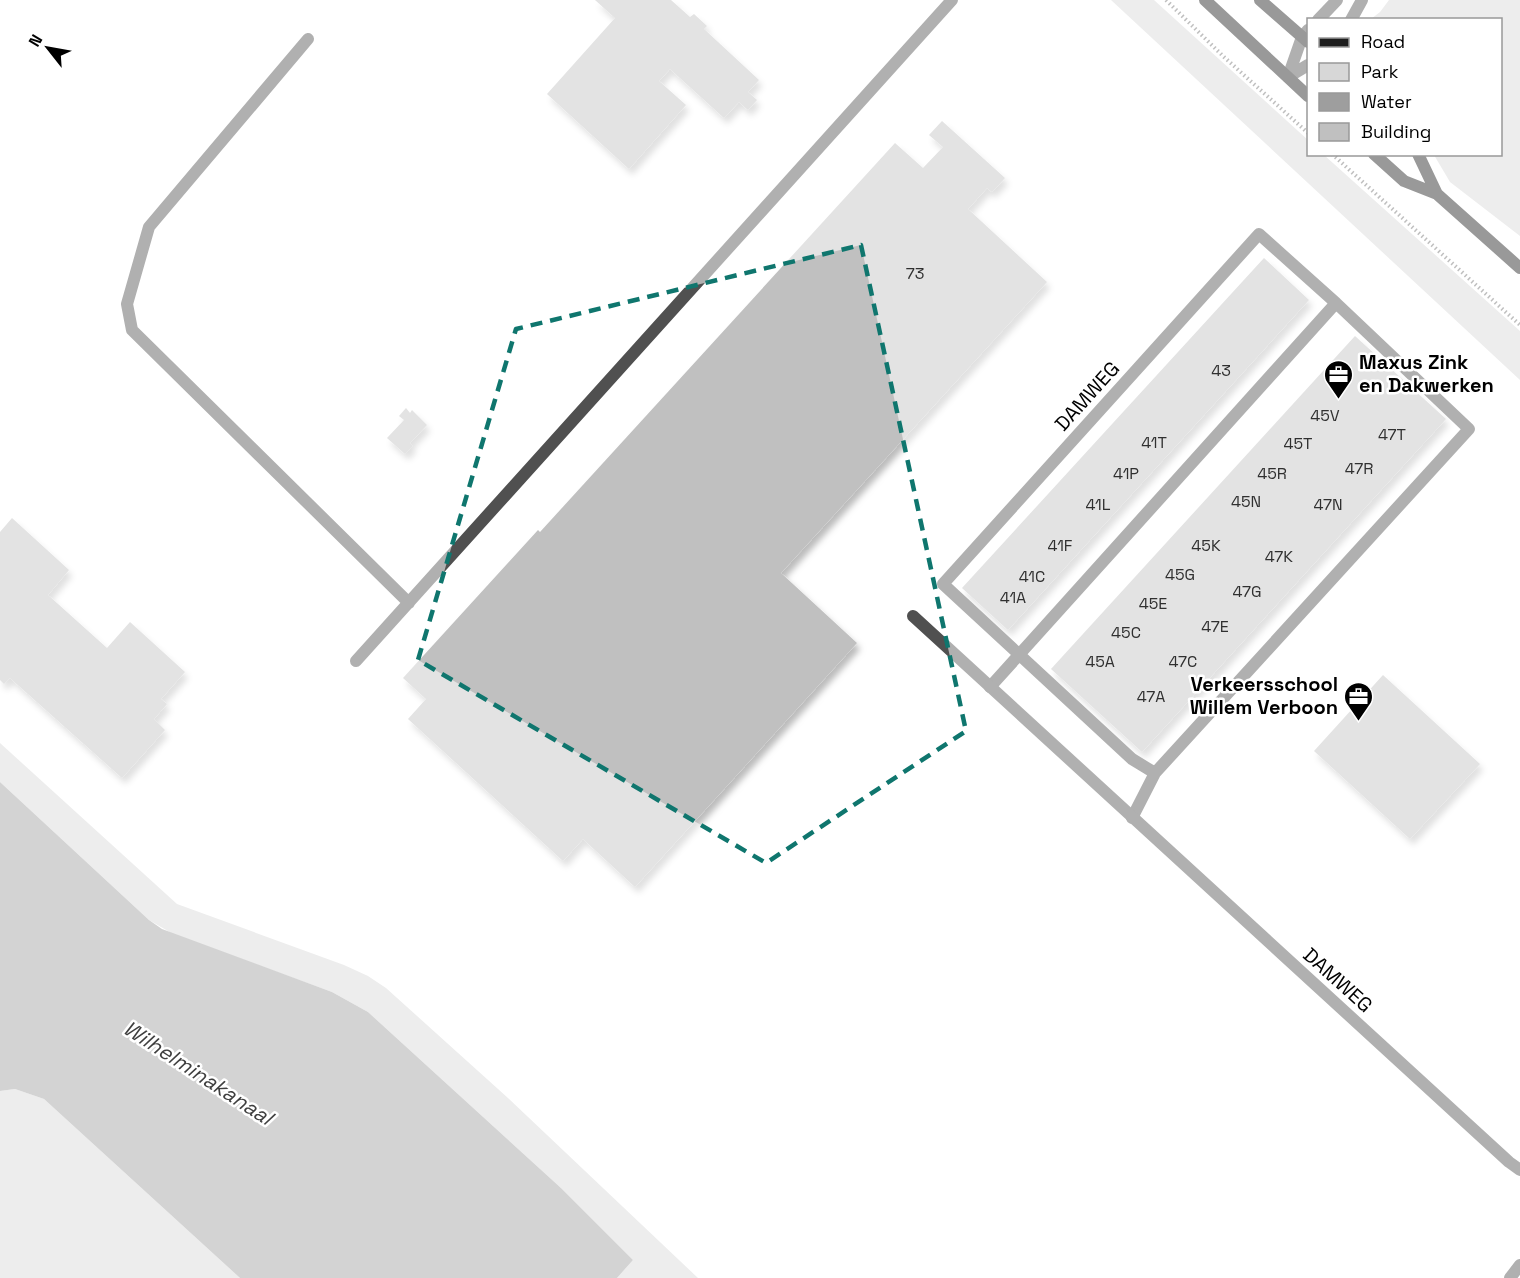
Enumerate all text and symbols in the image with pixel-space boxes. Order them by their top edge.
north arrow [18,18,78,78]
legend [1307,18,1502,156]
text: Road [1361,30,1405,53]
text: N [24,31,47,51]
text: Park [1361,60,1399,83]
text: Water [1361,90,1412,113]
text: Building [1361,120,1431,143]
house number: 73 [906,263,924,284]
place label: Maxus Zink en Dakwerken [1359,349,1494,398]
street label: DAMWEG [1049,356,1125,436]
office icon: Maxus Zink en Dakwerken [1322,358,1354,400]
house number: 43 [1211,360,1231,381]
house number: 45V [1310,405,1340,426]
house number: 47T [1378,424,1406,445]
house number: 41T [1141,432,1167,453]
house number: 45T [1284,433,1313,454]
house number: 47R [1345,458,1373,479]
house number: 41P [1113,463,1139,484]
house number: 45R [1257,463,1287,484]
house number: 45N [1231,491,1261,512]
house number: 41L [1085,494,1111,515]
house number: 47N [1313,494,1343,515]
house number: 41F [1048,535,1073,556]
house number: 45K [1191,535,1221,556]
house number: 47K [1265,546,1293,567]
house number: 45G [1165,564,1195,585]
house number: 41C [1019,566,1045,587]
house number: 47G [1232,581,1262,602]
house number: 41A [1000,587,1026,608]
house number: 45E [1139,593,1167,614]
house number: 47E [1201,616,1229,637]
house number: 45C [1111,622,1141,643]
house number: 45A [1085,651,1115,672]
house number: 47C [1169,651,1197,672]
place label: Verkeersschool Willem Verboon [1190,671,1338,720]
office icon: Verkeersschool Willem Verboon [1343,680,1375,722]
house number: 47A [1137,686,1165,707]
street label: DAMWEG [1298,942,1378,1018]
water label: Wilhelminakanaal [119,1014,280,1132]

